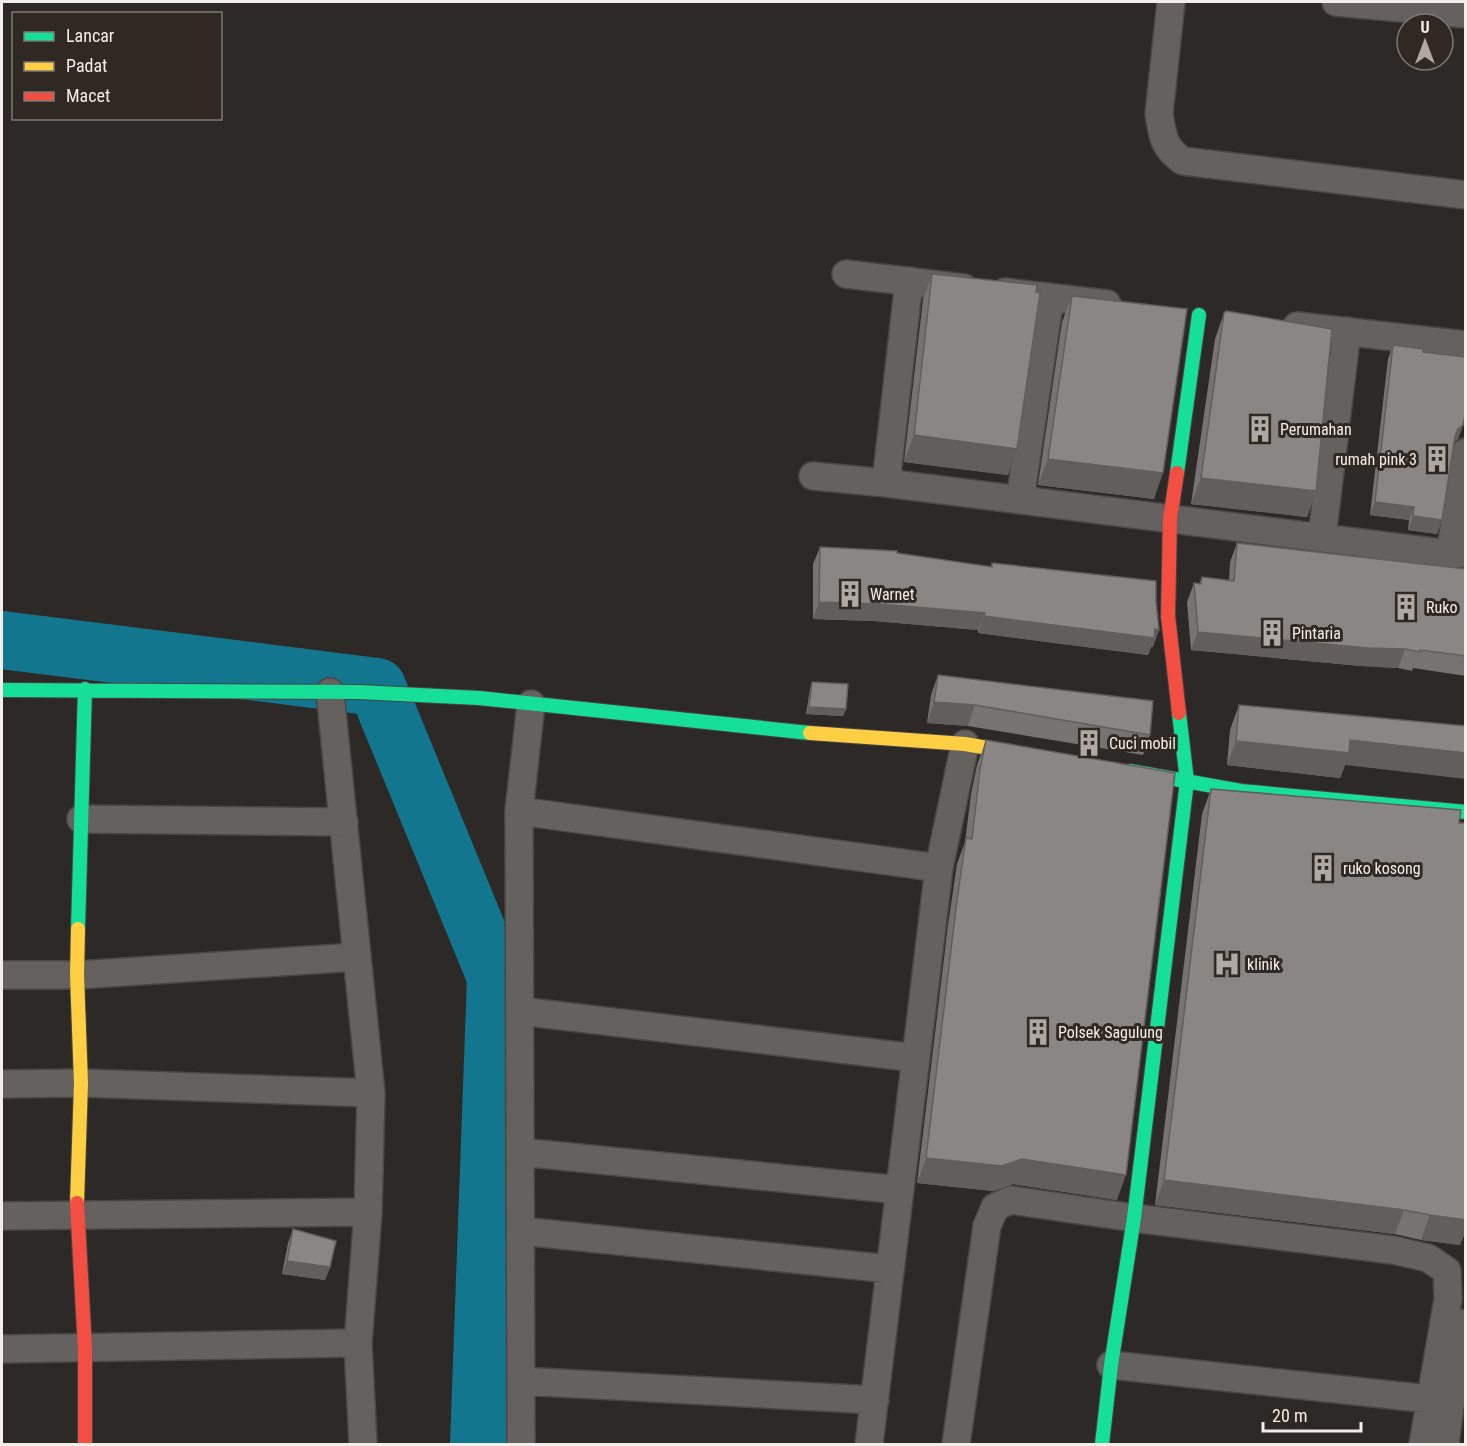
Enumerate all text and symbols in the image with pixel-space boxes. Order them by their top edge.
legend [12,12,222,120]
north arrow [1395,12,1455,72]
text: U [1420,18,1430,37]
text: Lancar [66,25,115,46]
text: Padat [66,55,107,76]
text: Macet [66,85,110,106]
building icon: Perumahan [1245,414,1275,444]
place label: Perumahan [1280,420,1352,439]
building icon: rumah pink 3 [1422,444,1452,474]
place label: rumah pink 3 [1335,450,1417,469]
building icon: Warnet [835,579,865,609]
place label: Warnet [870,585,915,604]
building icon: Ruko [1391,592,1421,622]
place label: Ruko [1426,598,1457,617]
building icon: Pintaria [1257,618,1287,648]
place label: Pintaria [1292,624,1341,643]
building icon: Cuci mobil [1074,728,1104,758]
place label: Cuci mobil [1109,734,1176,753]
building icon: ruko kosong [1308,853,1338,883]
place label: ruko kosong [1343,859,1421,878]
hospital icon: klinik [1212,949,1242,979]
place label: klinik [1247,955,1281,974]
building icon: Polsek Sagulung [1023,1017,1053,1047]
place label: Polsek Sagulung [1058,1023,1163,1042]
scale bar [1263,1395,1360,1433]
text: 20 m [1272,1405,1307,1426]

